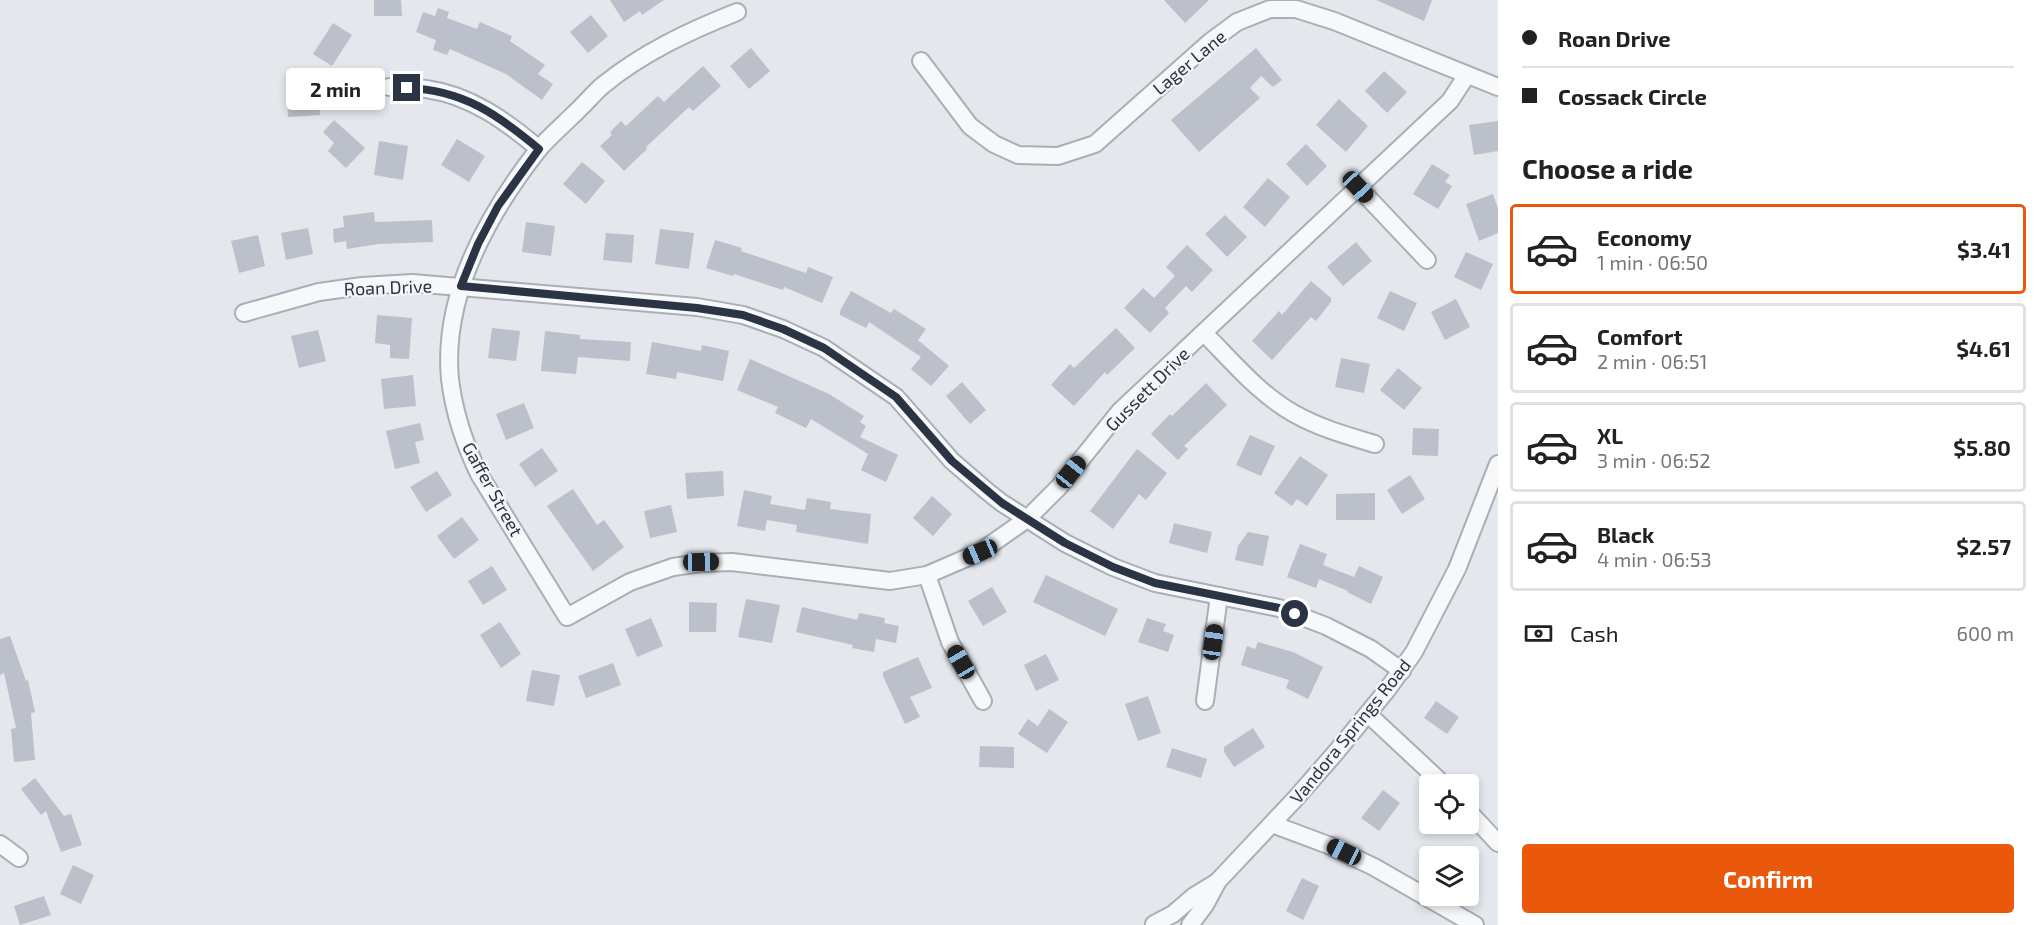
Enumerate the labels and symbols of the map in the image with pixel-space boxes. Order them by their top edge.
street label: Lager Lane [1148,25,1230,99]
callout: 2 min [287,67,386,109]
route end [393,74,420,101]
car [1339,168,1377,206]
street label: Roan Drive [343,274,433,300]
street label: Gussett Drive [1100,342,1194,436]
street label: Gaffer Street [458,438,528,540]
car [1053,452,1089,492]
car [960,537,1000,567]
car [683,553,719,571]
route start [1281,600,1308,627]
car [1202,623,1224,661]
car [944,642,978,682]
street label: Vandora Springs Road [1285,654,1415,808]
car [1324,836,1364,868]

